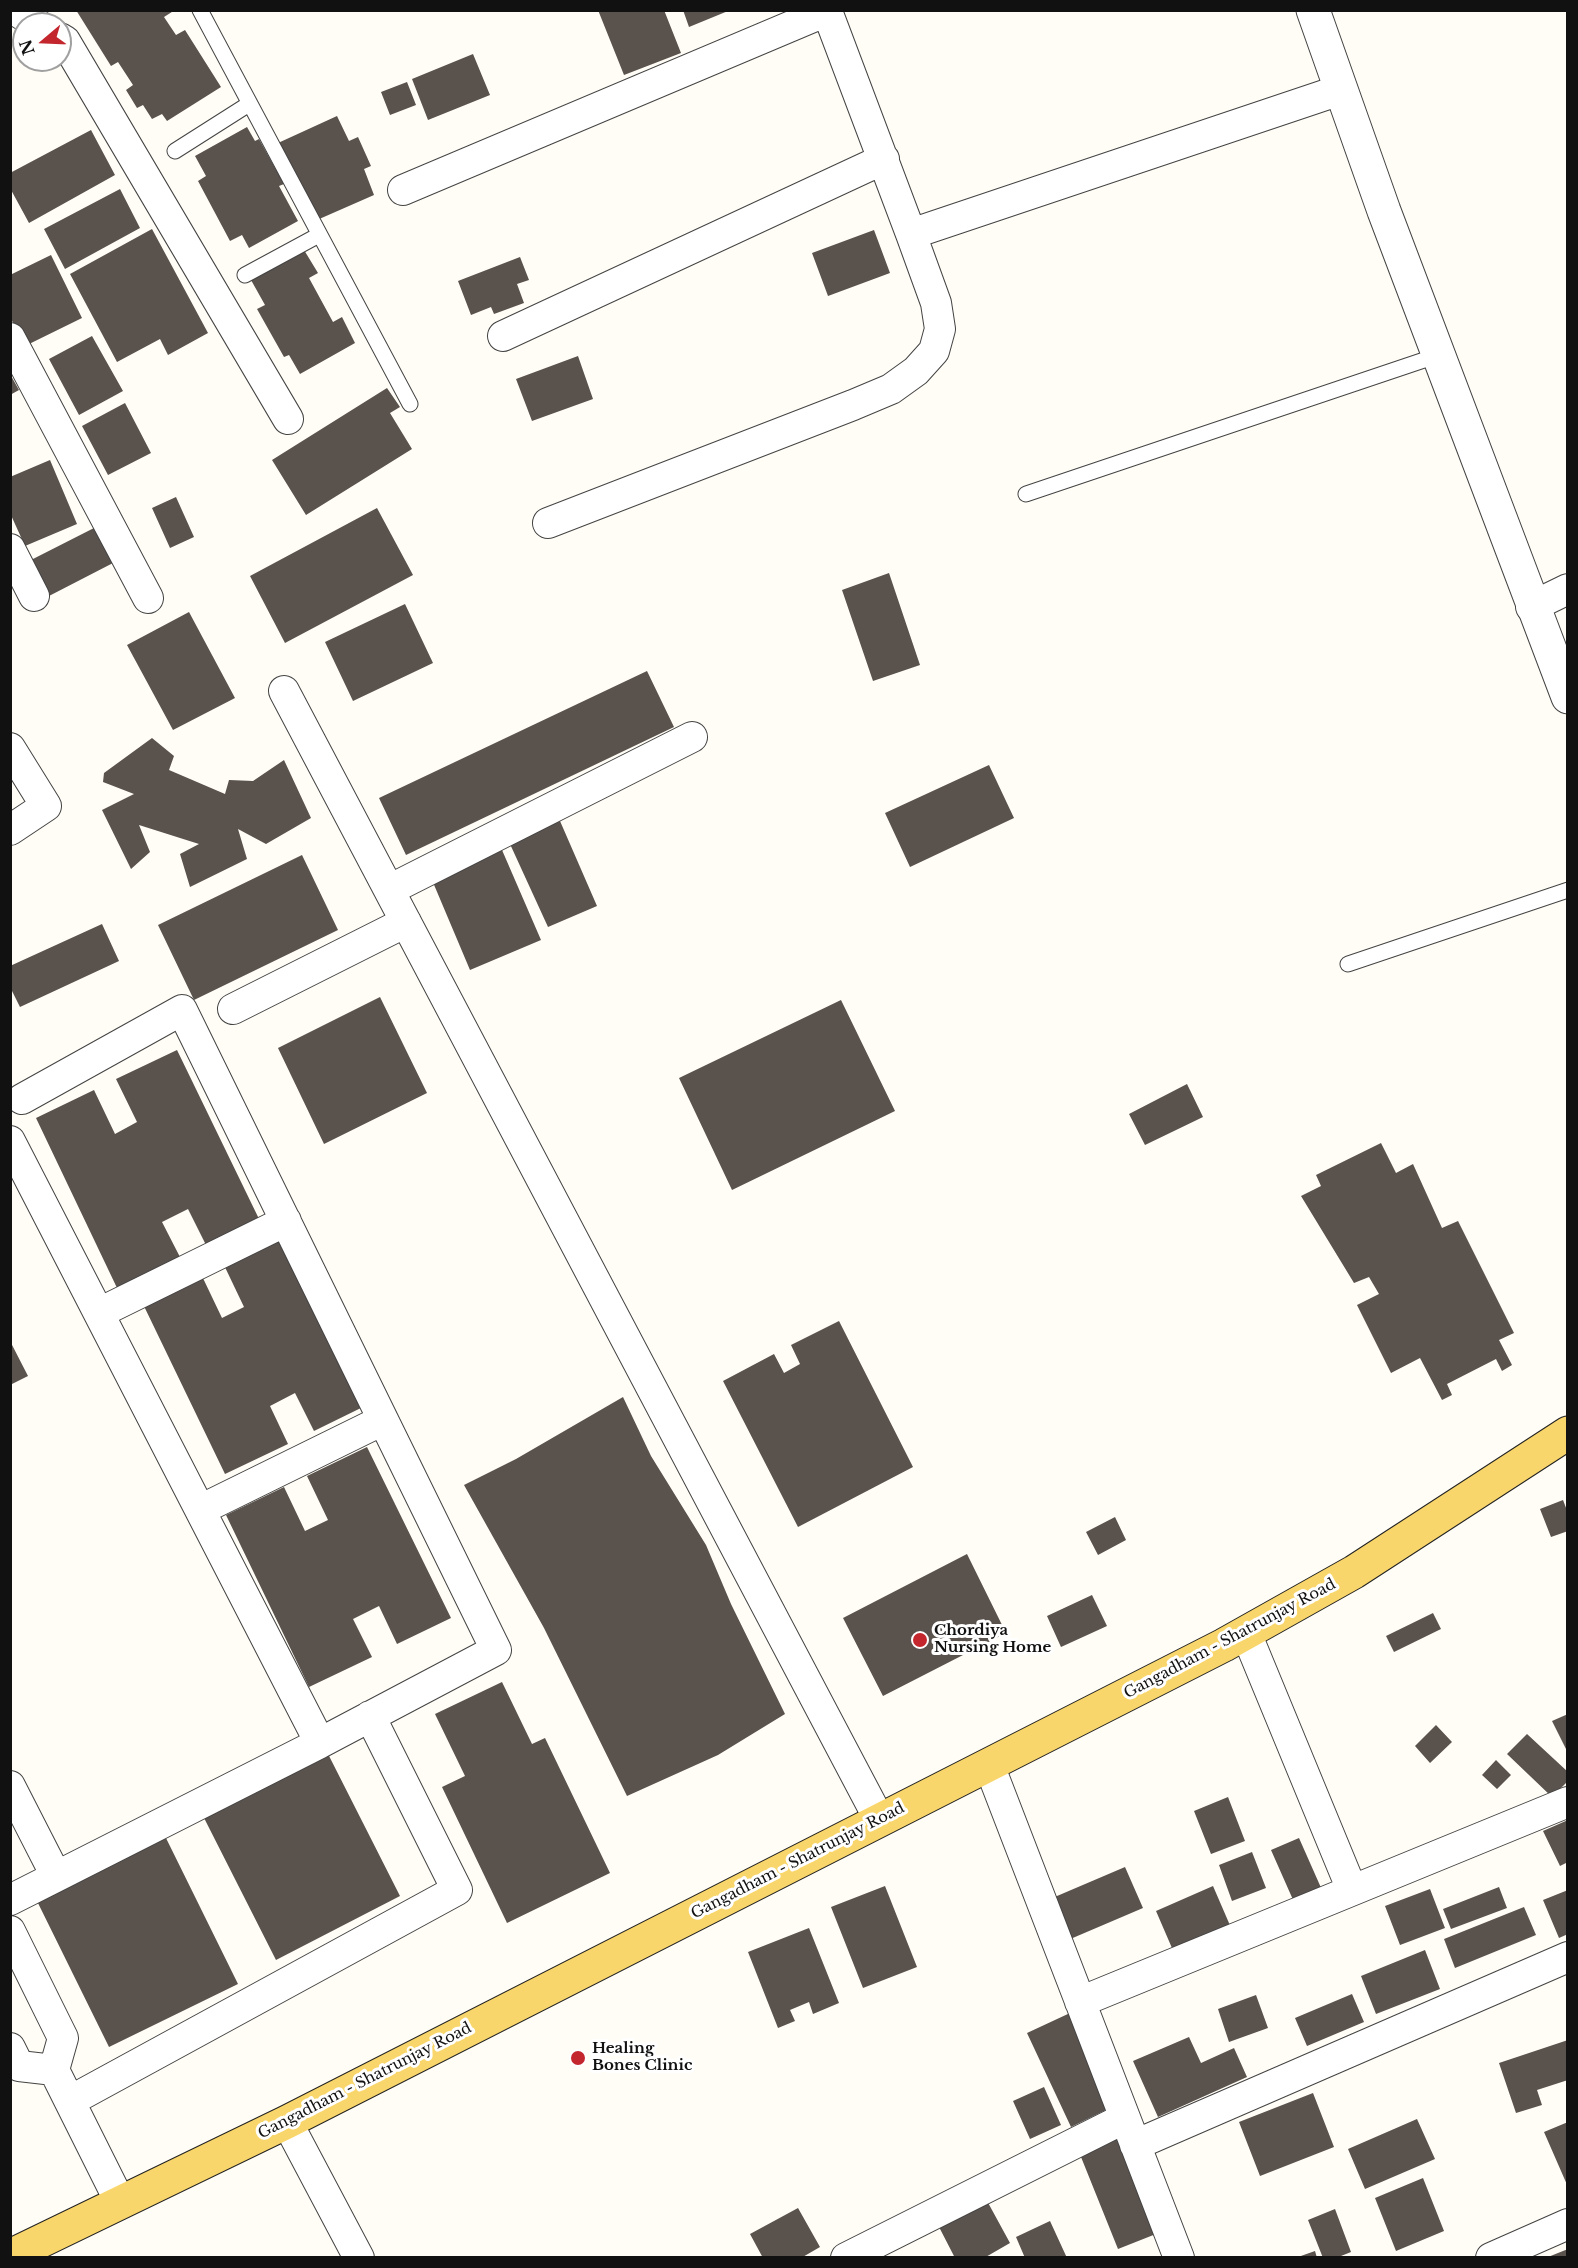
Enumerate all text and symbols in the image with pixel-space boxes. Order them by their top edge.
north arrow [12,12,72,72]
text: N [15,37,39,58]
street label: Gangadham - Shatrunjay Road [1121,1575,1339,1703]
place label: Chordiya Nursing Home [934,1622,1051,1657]
marker: Chordiya Nursing Home [911,1631,929,1649]
street label: Gangadham - Shatrunjay Road [688,1799,908,1923]
street label: Gangadham - Shatrunjay Road [255,2019,475,2143]
place label: Healing Bones Clinic [592,2040,692,2075]
marker: Healing Bones Clinic [569,2049,587,2067]

